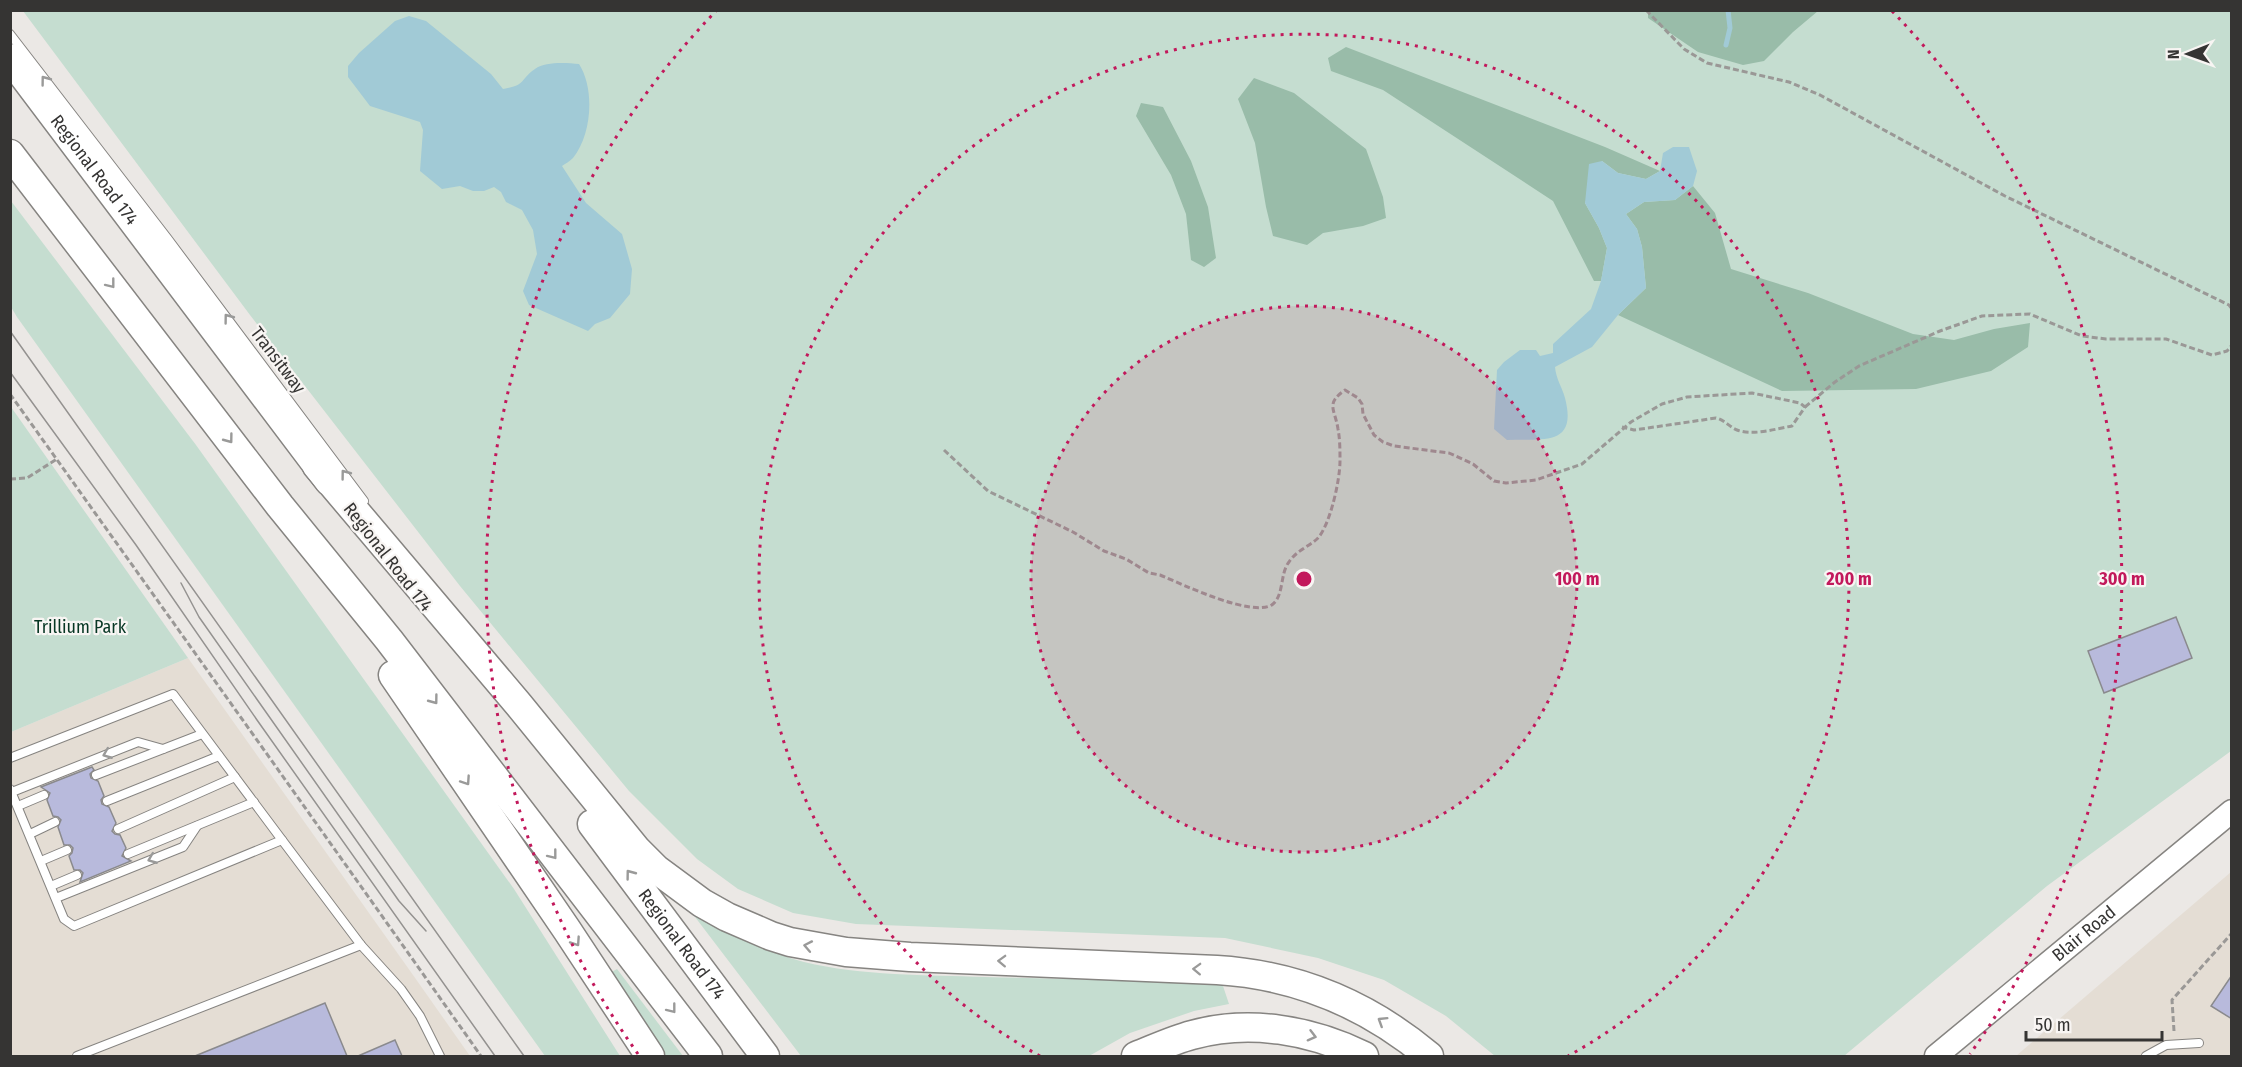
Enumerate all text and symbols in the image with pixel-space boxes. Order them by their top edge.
north arrow [2158,24,2218,84]
text: N [2164,49,2183,59]
one-way arrow [42,75,53,86]
street label: Regional Road 174 [46,110,143,229]
one-way arrow [104,277,115,288]
one-way arrow [224,314,235,325]
street label: Transitway [246,322,310,398]
one-way arrow [222,432,233,443]
one-way arrow [341,470,352,481]
street label: Regional Road 174 [339,498,437,616]
text: 100 m [1555,568,1599,590]
text: 200 m [1825,568,1872,590]
text: 300 m [2098,568,2145,590]
centre of rings [1294,569,1314,589]
park label: Trillium Park [34,616,127,638]
one-way arrow [427,693,438,704]
one-way arrow [103,747,114,759]
one-way arrow [458,775,469,786]
one-way arrow [546,848,557,859]
one-way arrow [147,852,158,864]
one-way arrow [626,870,637,881]
street label: Regional Road 174 [633,885,730,1004]
street label: Blair Road [2048,901,2120,966]
one-way arrow [568,936,580,946]
one-way arrow [803,940,813,953]
one-way arrow [998,955,1007,968]
one-way arrow [1192,963,1201,976]
one-way arrow [664,1003,675,1014]
scale bar [2026,1004,2162,1042]
text: 50 m [2035,1014,2071,1036]
one-way arrow [1378,1017,1388,1029]
one-way arrow [1306,1029,1317,1041]

